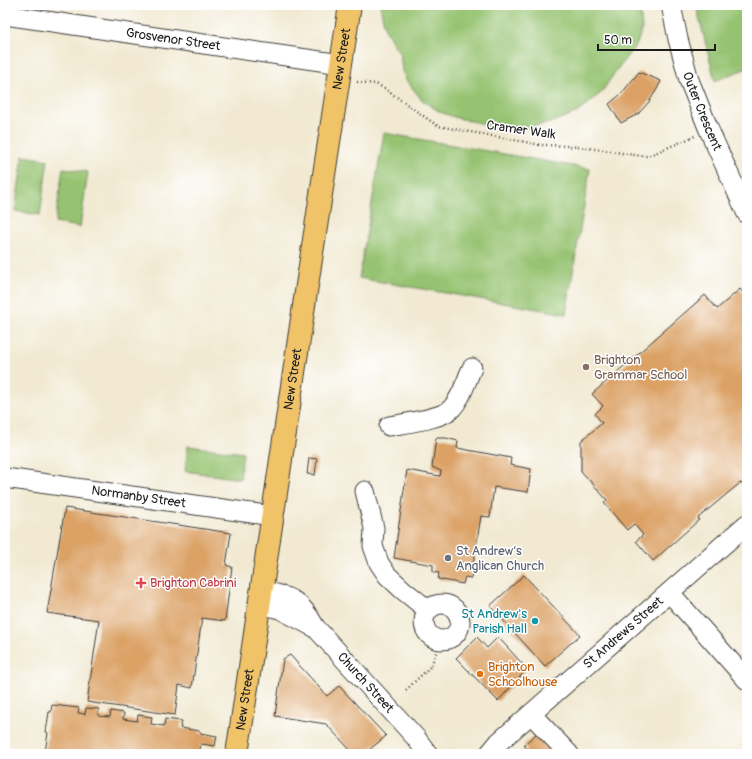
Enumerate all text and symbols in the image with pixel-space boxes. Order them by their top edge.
street label: Grosvenor Street [125,25,222,54]
street label: New Street [329,26,354,91]
scale bar [598,26,715,52]
text: 50 m [604,33,632,48]
street label: Outer Crescent [679,70,726,154]
street label: Cramer Walk [485,117,557,143]
street label: New Street [280,346,306,411]
place label: Brighton Grammar School [594,352,687,383]
marker: Brighton Grammar School [581,362,591,372]
street label: Normanby Street [90,482,188,512]
place label: St Andrew’s Anglican Church [456,543,544,574]
marker: St Andrew’s Anglican Church [443,553,453,563]
place label: Brighton Cabrini [150,575,236,591]
marker: Brighton Cabrini [135,577,147,589]
street label: St Andrews Street [580,593,667,672]
place label: St Andrew's Parish Hall [461,606,527,637]
marker: St Andrew's Parish Hall [530,616,540,626]
street label: Church Street [334,649,398,717]
place label: Brighton Schoolhouse [488,659,558,690]
street label: New Street [233,667,258,732]
marker: Brighton Schoolhouse [475,669,485,679]

